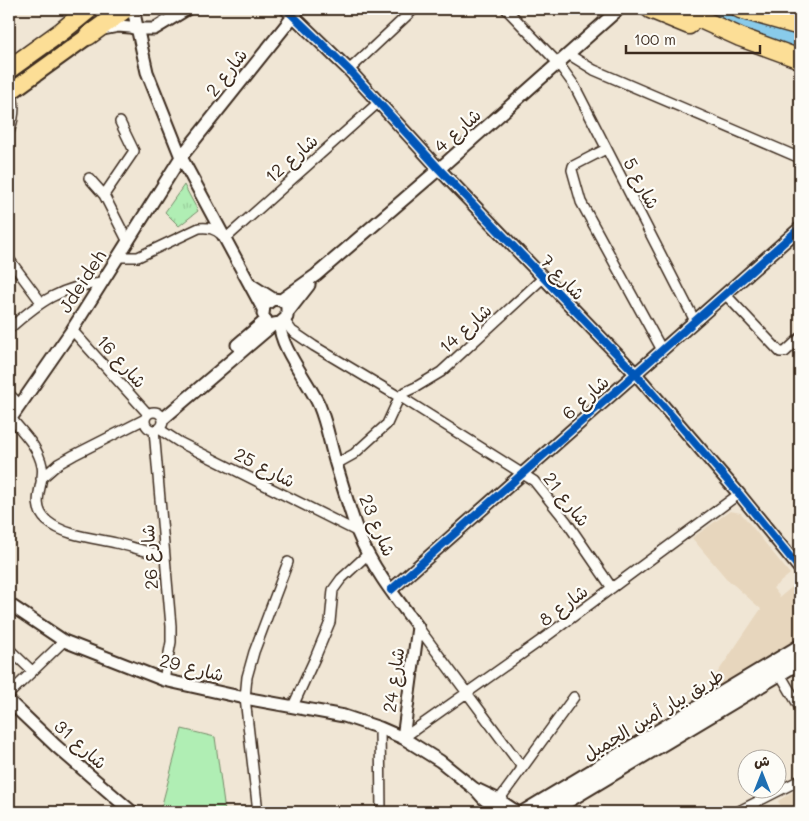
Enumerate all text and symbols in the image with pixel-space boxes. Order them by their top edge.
scale bar [626,22,760,54]
text: 100 m [634,29,676,49]
street label: شارع 2 [200,43,253,102]
street label: شارع 4 [428,103,486,158]
street label: شارع 12 [259,128,323,188]
street label: شارع 5 [618,153,666,213]
street label: Jdeideh [53,245,111,317]
street label: شارع 7 [535,249,591,306]
street label: شارع 14 [433,298,497,359]
street label: شارع 16 [91,329,152,393]
street label: شارع 6 [556,369,614,425]
street label: شارع 25 [230,441,300,493]
street label: شارع 21 [537,467,596,532]
street label: شارع 23 [353,490,402,560]
street label: شارع 26 [135,523,164,591]
street label: شارع 8 [534,579,593,632]
street label: شارع 24 [377,646,410,714]
street label: شارع 29 [157,647,227,688]
street label: طريق بيار أمين الجميل [578,662,728,766]
street label: شارع 31 [49,714,113,775]
north arrow [736,748,786,798]
text: ش [754,751,770,770]

